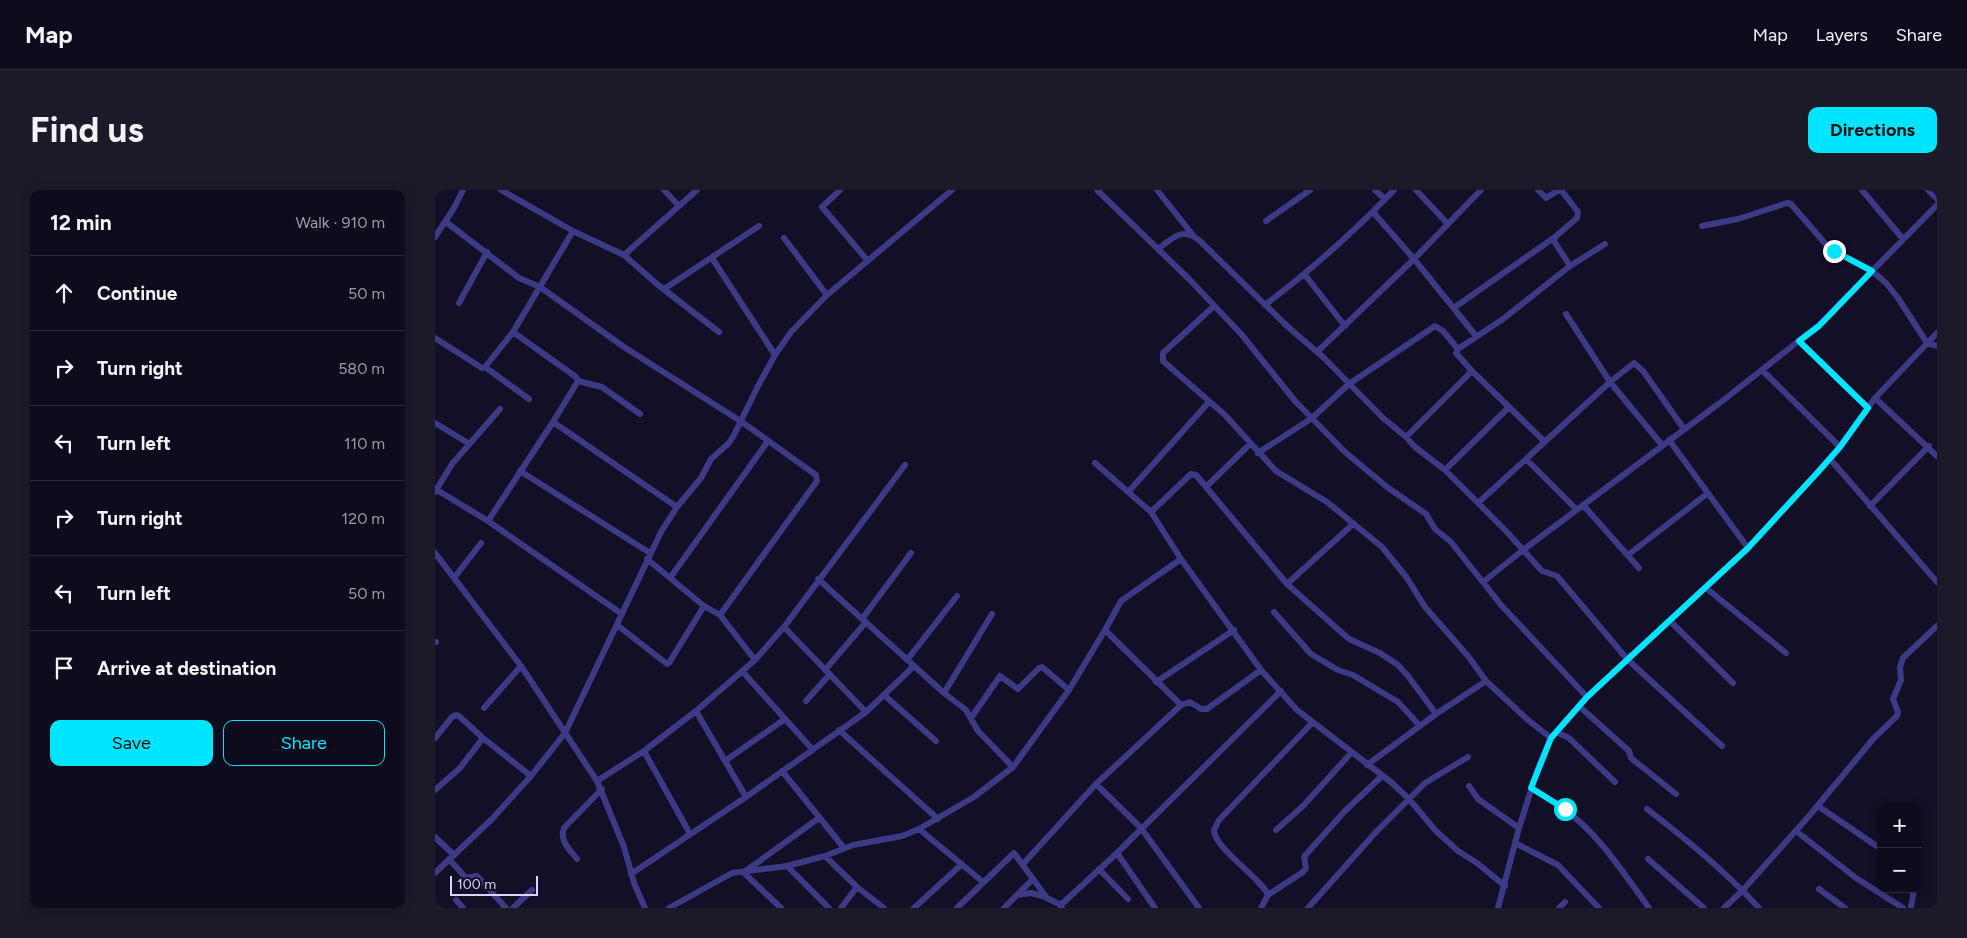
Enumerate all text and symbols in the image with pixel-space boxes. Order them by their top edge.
text: Map [25,20,73,49]
text: Map [1753,24,1788,46]
text: Layers [1816,24,1868,46]
text: Share [1896,24,1942,46]
button: Directions [1808,107,1937,153]
text: Find us [30,109,144,151]
text: 12 min [50,210,112,235]
text: Walk · 910 m [295,213,385,232]
route end [1823,240,1846,263]
icon: ahead [50,279,78,307]
text: Continue [97,282,177,305]
text: 50 m [348,284,385,303]
icon: right [50,354,78,382]
text: Turn right [97,357,183,380]
text: 580 m [338,359,385,378]
icon: left [50,429,78,457]
text: Turn left [97,432,171,455]
text: 110 m [344,434,385,453]
icon: right [50,504,78,532]
text: Turn right [97,507,183,530]
text: 120 m [342,509,385,528]
icon: left [50,579,78,607]
text: Turn left [97,582,171,605]
text: 50 m [348,584,385,603]
icon: arrive [50,654,78,682]
text: Arrive at destination [97,657,276,680]
button: Save [50,720,213,766]
button: Share [223,720,385,766]
route start [1554,798,1577,821]
map controls [1877,803,1922,893]
button: + [1877,803,1922,848]
button: − [1877,848,1922,893]
scale bar [450,873,537,896]
text: 100 m [457,876,496,893]

